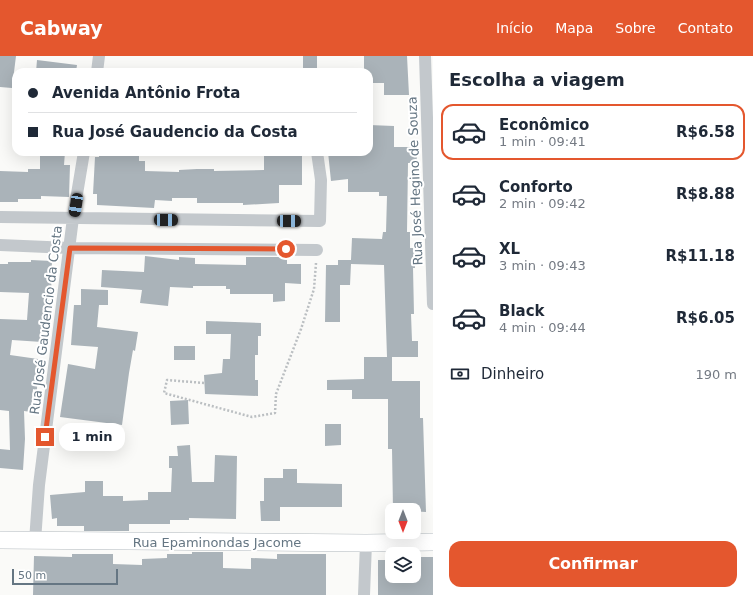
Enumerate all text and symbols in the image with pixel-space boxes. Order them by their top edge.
text: Cabway [20,17,103,39]
text: Início [496,20,533,36]
text: Mapa [555,20,593,36]
text: Sobre [615,20,656,36]
text: Contato [678,20,733,36]
text: Escolha a viagem [449,69,625,90]
text: Avenida Antônio Frota [52,84,240,102]
street label: Rua José Hegino de Souza [405,96,425,266]
icon: car [451,114,487,150]
text: Econômico [499,116,589,134]
text: Rua José Gaudencio da Costa [52,123,298,141]
text: R$6.58 [676,123,735,141]
text: 1 min · 09:41 [499,134,586,149]
icon: car [451,176,487,212]
text: Conforto [499,178,573,196]
text: R$8.88 [676,185,735,203]
car [68,192,84,218]
text: 2 min · 09:42 [499,196,586,211]
car [154,214,178,226]
car [277,215,301,227]
street label: Rua José Gaudencio da Costa [27,225,65,415]
icon: car [451,238,487,274]
route start [277,240,295,258]
text: XL [499,240,520,258]
text: R$11.18 [666,247,735,265]
text: 3 min · 09:43 [499,258,586,273]
icon: car [451,300,487,336]
text: Black [499,302,545,320]
text: R$6.05 [676,309,735,327]
text: 4 min · 09:44 [499,320,586,335]
icon: cash [449,363,471,385]
text: Dinheiro [481,365,544,383]
text: 190 m [695,367,737,382]
callout: 1 min [59,423,125,451]
route end [36,428,54,446]
text: 1 min [72,429,112,444]
north arrow [385,503,421,539]
map controls [385,503,421,583]
street label: Rua Epaminondas Jacome [133,535,301,550]
button: Confirmar [449,541,737,587]
button: layers [385,547,421,583]
scale bar [12,567,118,586]
text: 50 m [18,569,46,582]

